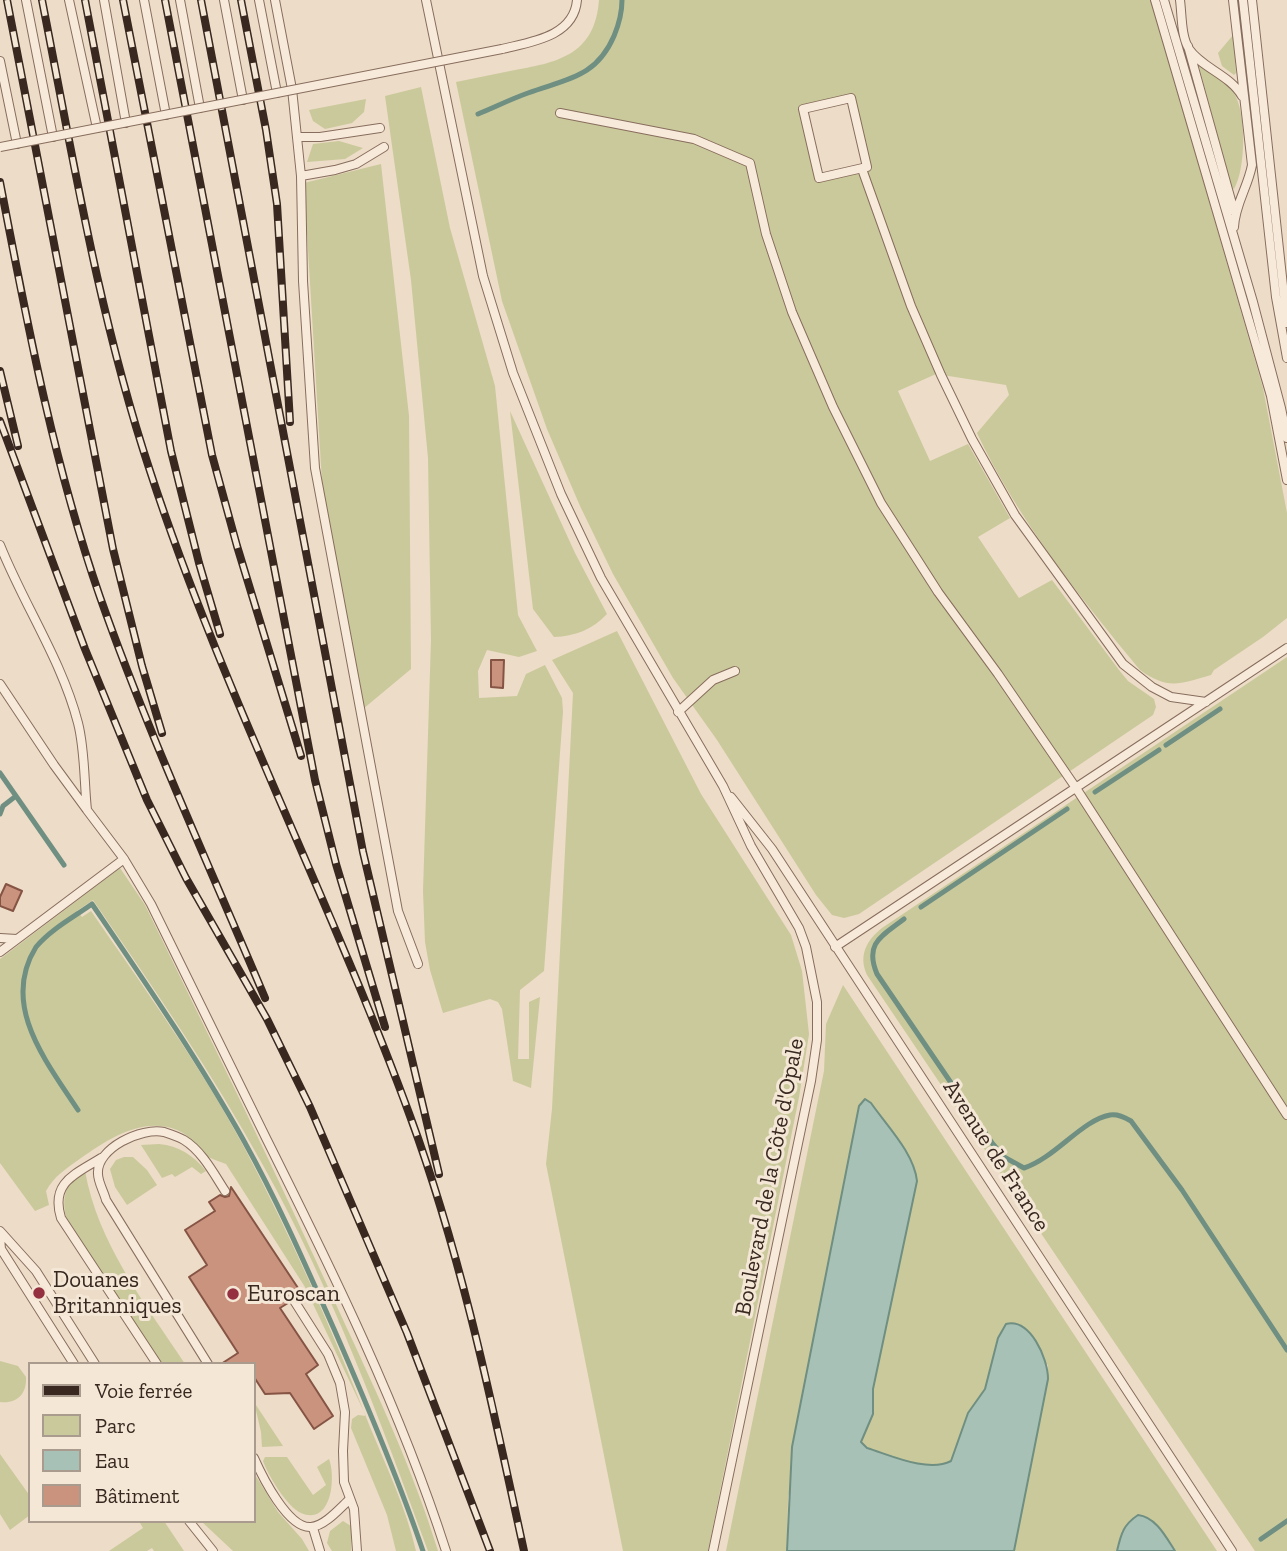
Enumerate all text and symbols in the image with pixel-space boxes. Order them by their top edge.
street label: Boulevard de la Côte d'Opale [730,1036,810,1318]
street label: Avenue de France [937,1075,1055,1237]
place label: Douanes Britanniques [53,1266,182,1320]
place label: Euroscan [247,1280,340,1308]
marker: Douanes Britanniques [31,1285,47,1301]
marker: Euroscan [225,1286,241,1302]
legend [28,1362,256,1523]
text: Voie ferrée [95,1378,192,1403]
text: Parc [95,1413,136,1438]
text: Eau [95,1448,129,1473]
text: Bâtiment [95,1483,179,1508]

